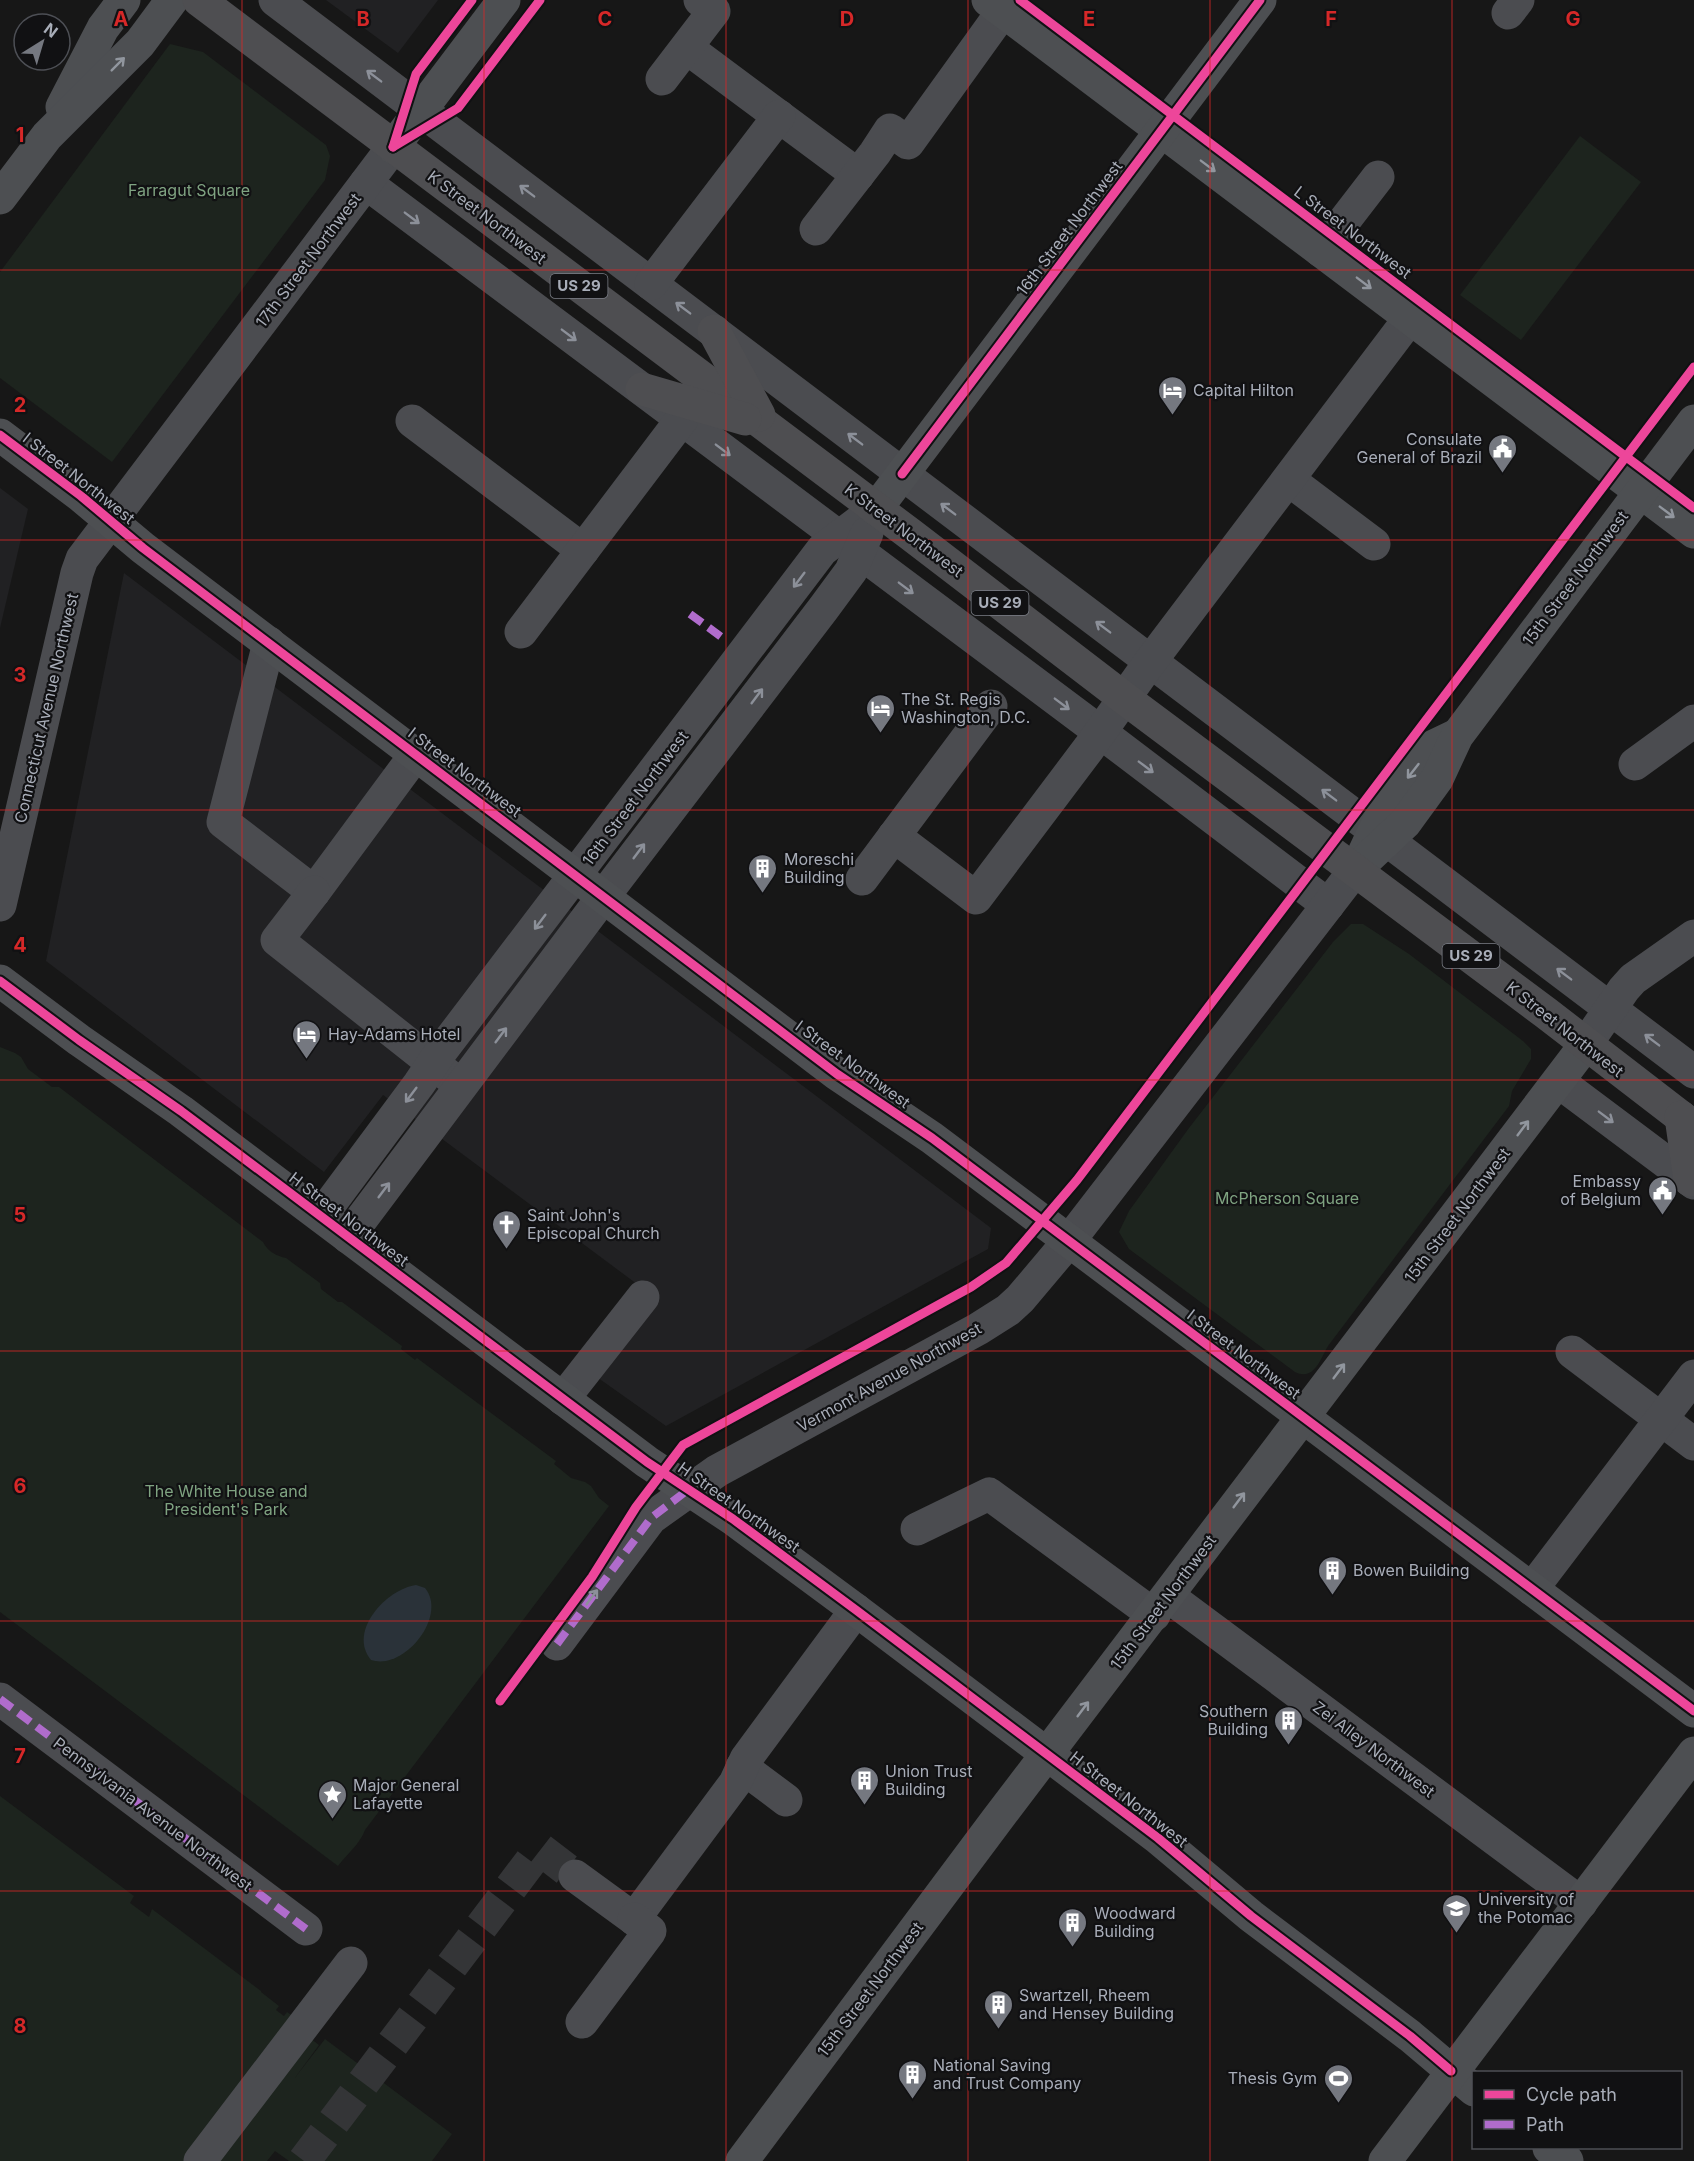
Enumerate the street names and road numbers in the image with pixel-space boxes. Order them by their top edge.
street label: 16th Street Northwest [1012,157,1126,299]
street label: K Street Northwest [424,166,550,268]
street label: L Street Northwest [1290,181,1416,283]
street label: 17th Street Northwest [251,189,365,331]
road number: US 29 [550,274,608,298]
street label: I Street Northwest [19,428,139,528]
street label: K Street Northwest [841,479,967,581]
street label: 15th Street Northwest [1518,507,1632,649]
street label: Connecticut Avenue Northwest [10,591,82,825]
road number: US 29 [972,591,1028,615]
street label: I Street Northwest [404,723,526,821]
street label: 16th Street Northwest [578,727,692,869]
road number: US 29 [1442,944,1500,968]
street label: K Street Northwest [1502,977,1628,1081]
street label: I Street Northwest [792,1016,914,1112]
street label: 15th Street Northwest [1400,1144,1514,1286]
street label: H Street Northwest [285,1168,413,1270]
street label: I Street Northwest [1183,1305,1305,1403]
street label: Vermont Avenue Northwest [793,1318,985,1436]
street label: H Street Northwest [674,1457,804,1557]
street label: 15th Street Northwest [1106,1531,1220,1673]
street label: Zei Alley Northwest [1309,1697,1439,1801]
street label: Pennsylvania Avenue Northwest [50,1733,256,1895]
street label: H Street Northwest [1066,1747,1192,1851]
street label: 15th Street Northwest [813,1918,927,2060]

